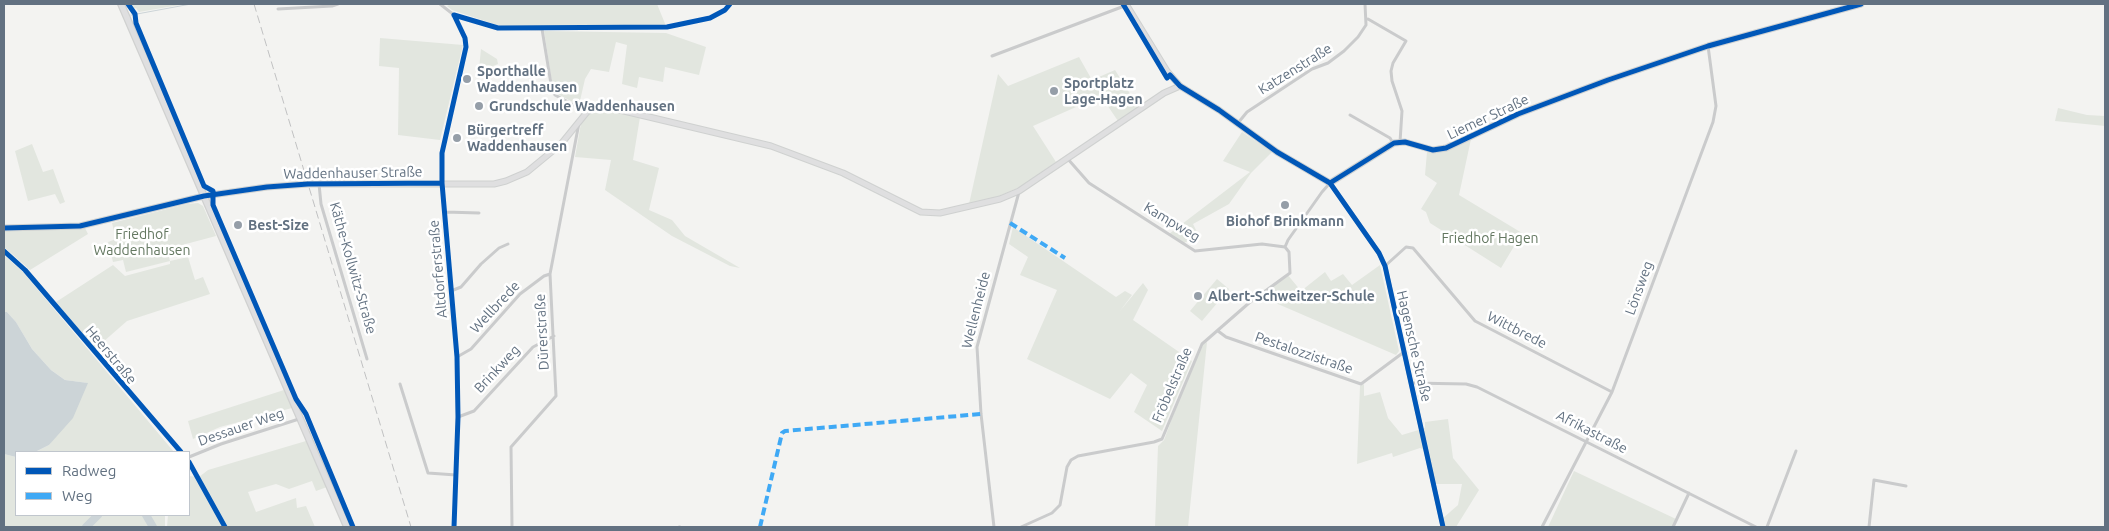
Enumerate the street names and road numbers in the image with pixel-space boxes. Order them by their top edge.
street label: Katzenstraße [1255,40,1335,98]
street label: Liemer Straße [1445,91,1531,143]
street label: Waddenhauser Straße [283,163,423,183]
street label: Kampweg [1141,199,1203,245]
street label: Käthe-Kollwitz-Straße [326,200,380,336]
street label: Altdorferstraße [425,219,451,319]
street label: Lönsweg [1622,259,1656,317]
street label: Wellenheide [958,270,994,350]
street label: Wellbrede [467,278,523,336]
street label: Hagensche Straße [1393,289,1435,403]
street label: Dürerstraße [532,293,552,371]
street label: Wittbrede [1484,308,1550,352]
street label: Heerstraße [82,322,140,388]
street label: Pestalozzistraße [1253,328,1355,378]
street label: Brinkweg [471,342,523,396]
street label: Fröbelstraße [1149,345,1195,425]
street label: Dessauer Weg [196,404,286,450]
street label: Afrikastraße [1554,407,1630,457]

